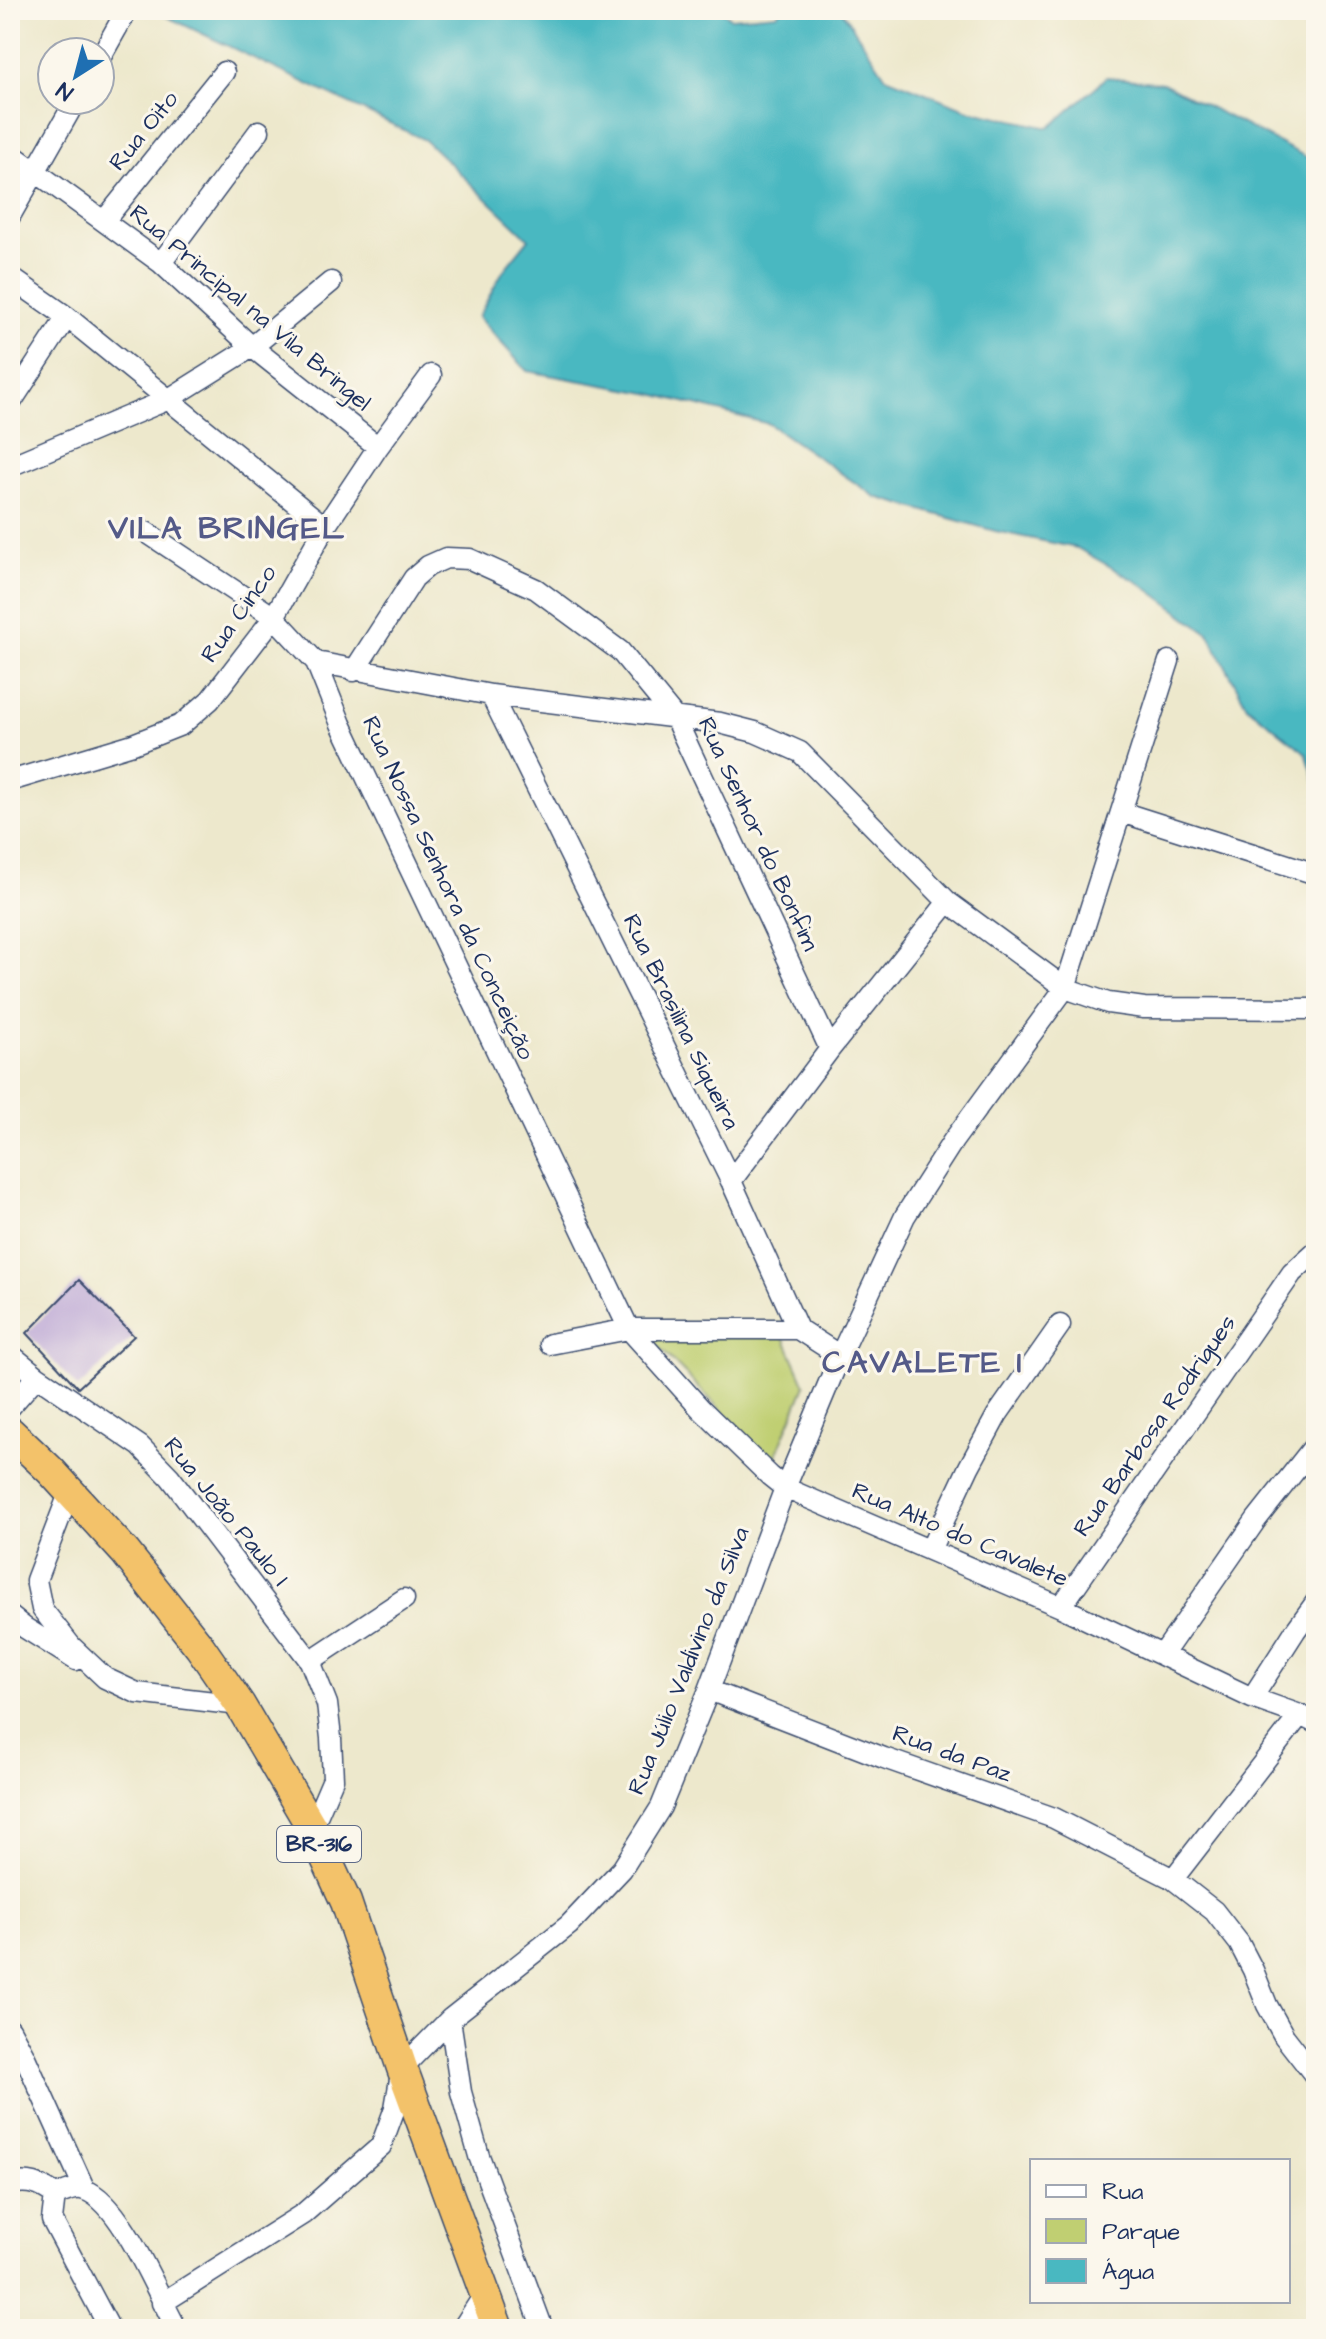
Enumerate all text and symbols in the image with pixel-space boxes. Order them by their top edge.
north arrow [36,36,116,116]
text: N [50,74,80,108]
street label: Rua Oito [101,83,187,178]
street label: Rua Principal na Vila Bringel [121,197,378,420]
district label: VILA BRINGEL [107,506,346,551]
street label: Rua Cinco [193,558,285,670]
street label: Rua Nossa Senhora da Conceição [353,711,543,1066]
street label: Rua Senhor do Bonfim [689,712,827,957]
street label: Rua Brasilina Siqueira [614,908,748,1136]
street label: Rua Barbosa Rodrigues [1065,1308,1245,1544]
district label: CAVALETE I [822,1340,1024,1385]
street label: Rua João Paulo I [155,1430,297,1594]
street label: Rua Alto do Cavalete [847,1474,1073,1596]
street label: Rua Júlio Valdivino da Silva [620,1522,758,1800]
street label: Rua da Paz [888,1717,1016,1791]
road number: BR-316 [277,1826,361,1862]
legend [1030,2159,1290,2303]
text: Rua [1102,2175,1144,2209]
text: Parque [1102,2215,1180,2249]
text: Água [1102,2255,1154,2290]

